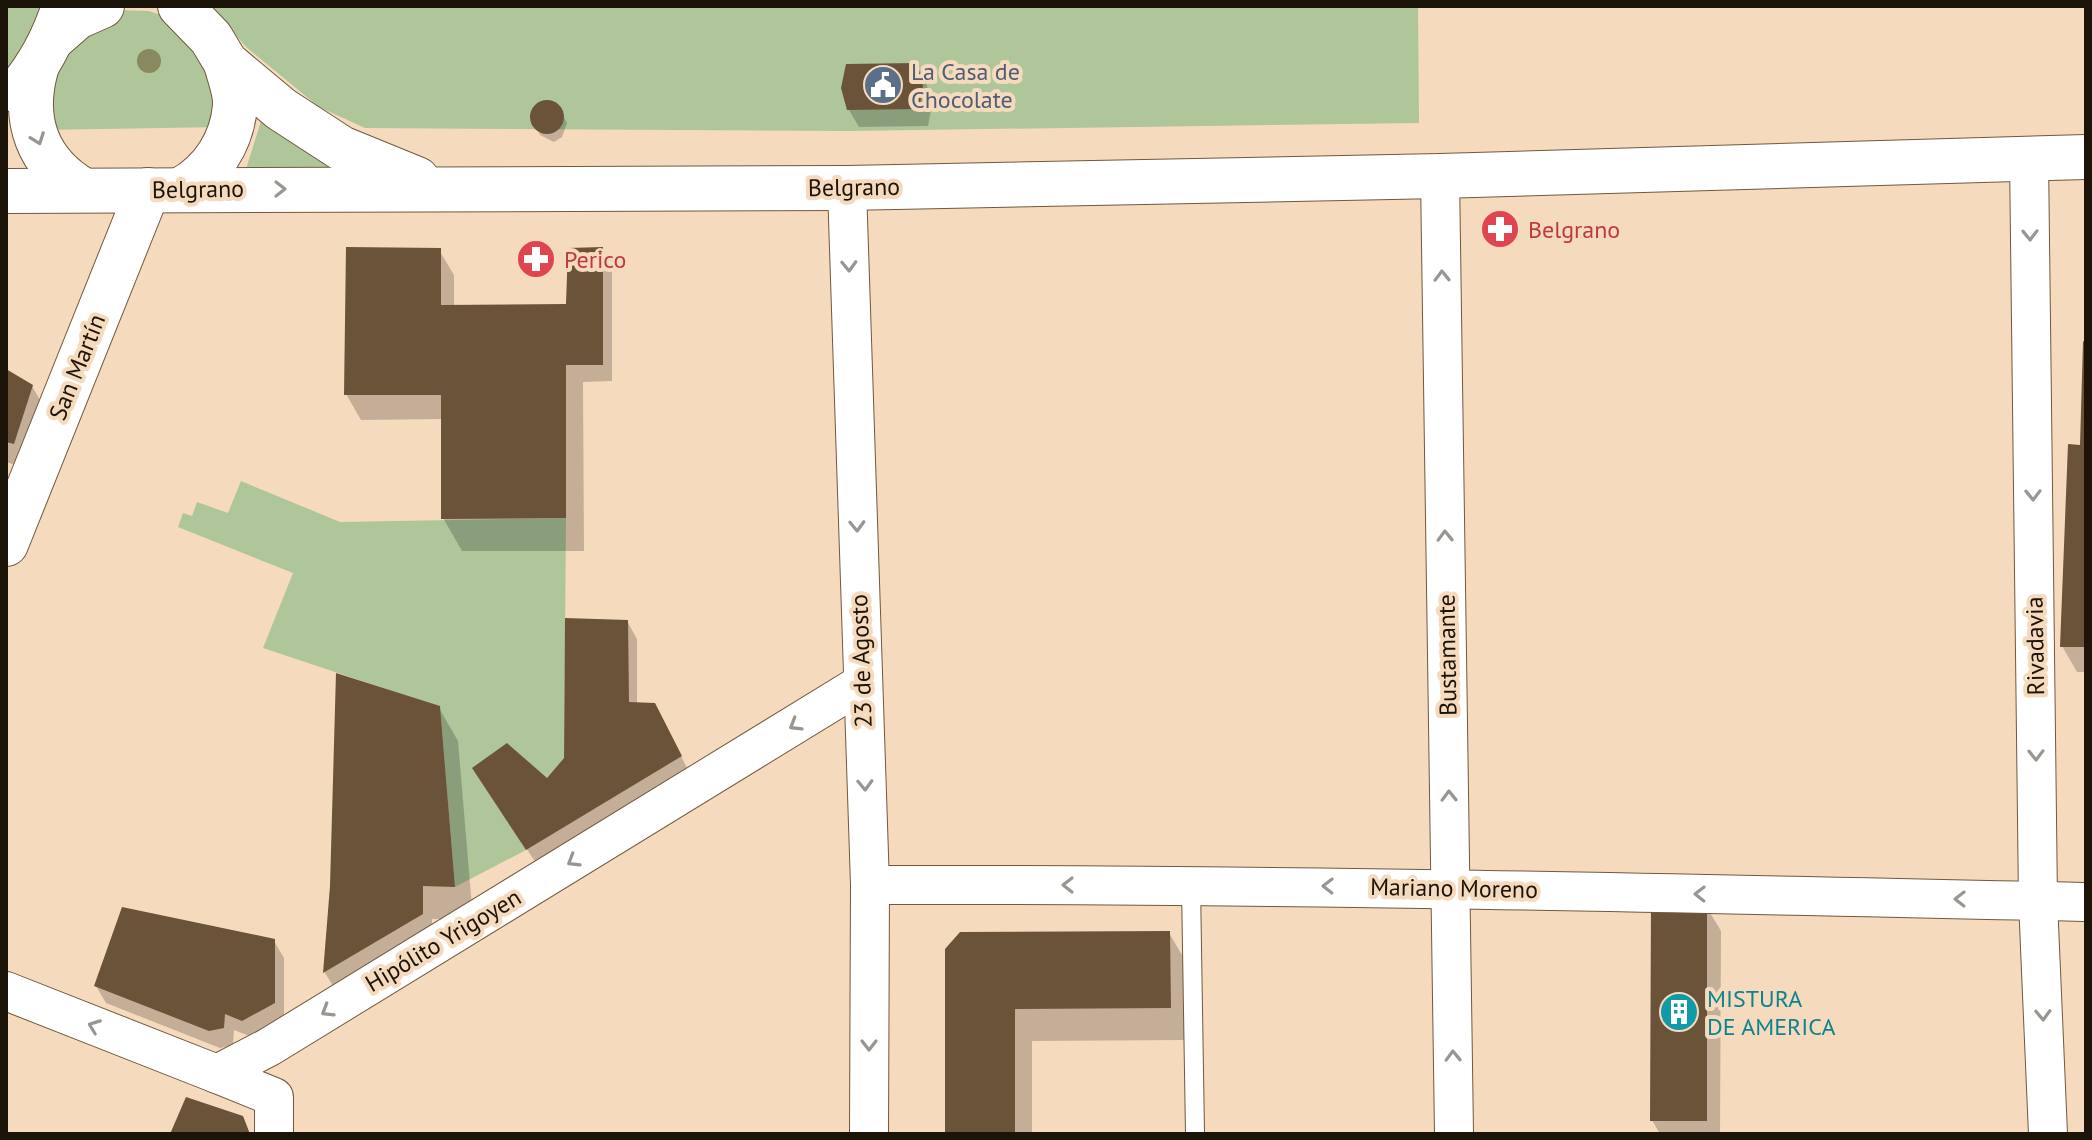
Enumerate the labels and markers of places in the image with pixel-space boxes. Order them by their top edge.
place label: La Casa de Chocolate [911,56,1020,115]
public building icon: La Casa de Chocolate [862,64,904,106]
pharmacy icon: Belgrano [1479,208,1521,250]
place label: Belgrano [1528,214,1620,245]
pharmacy icon: Perico [515,238,557,280]
place label: Perico [564,244,626,275]
place label: MISTURA DE AMERICA [1707,983,1835,1042]
building icon: MISTURA DE AMERICA [1658,991,1700,1033]

